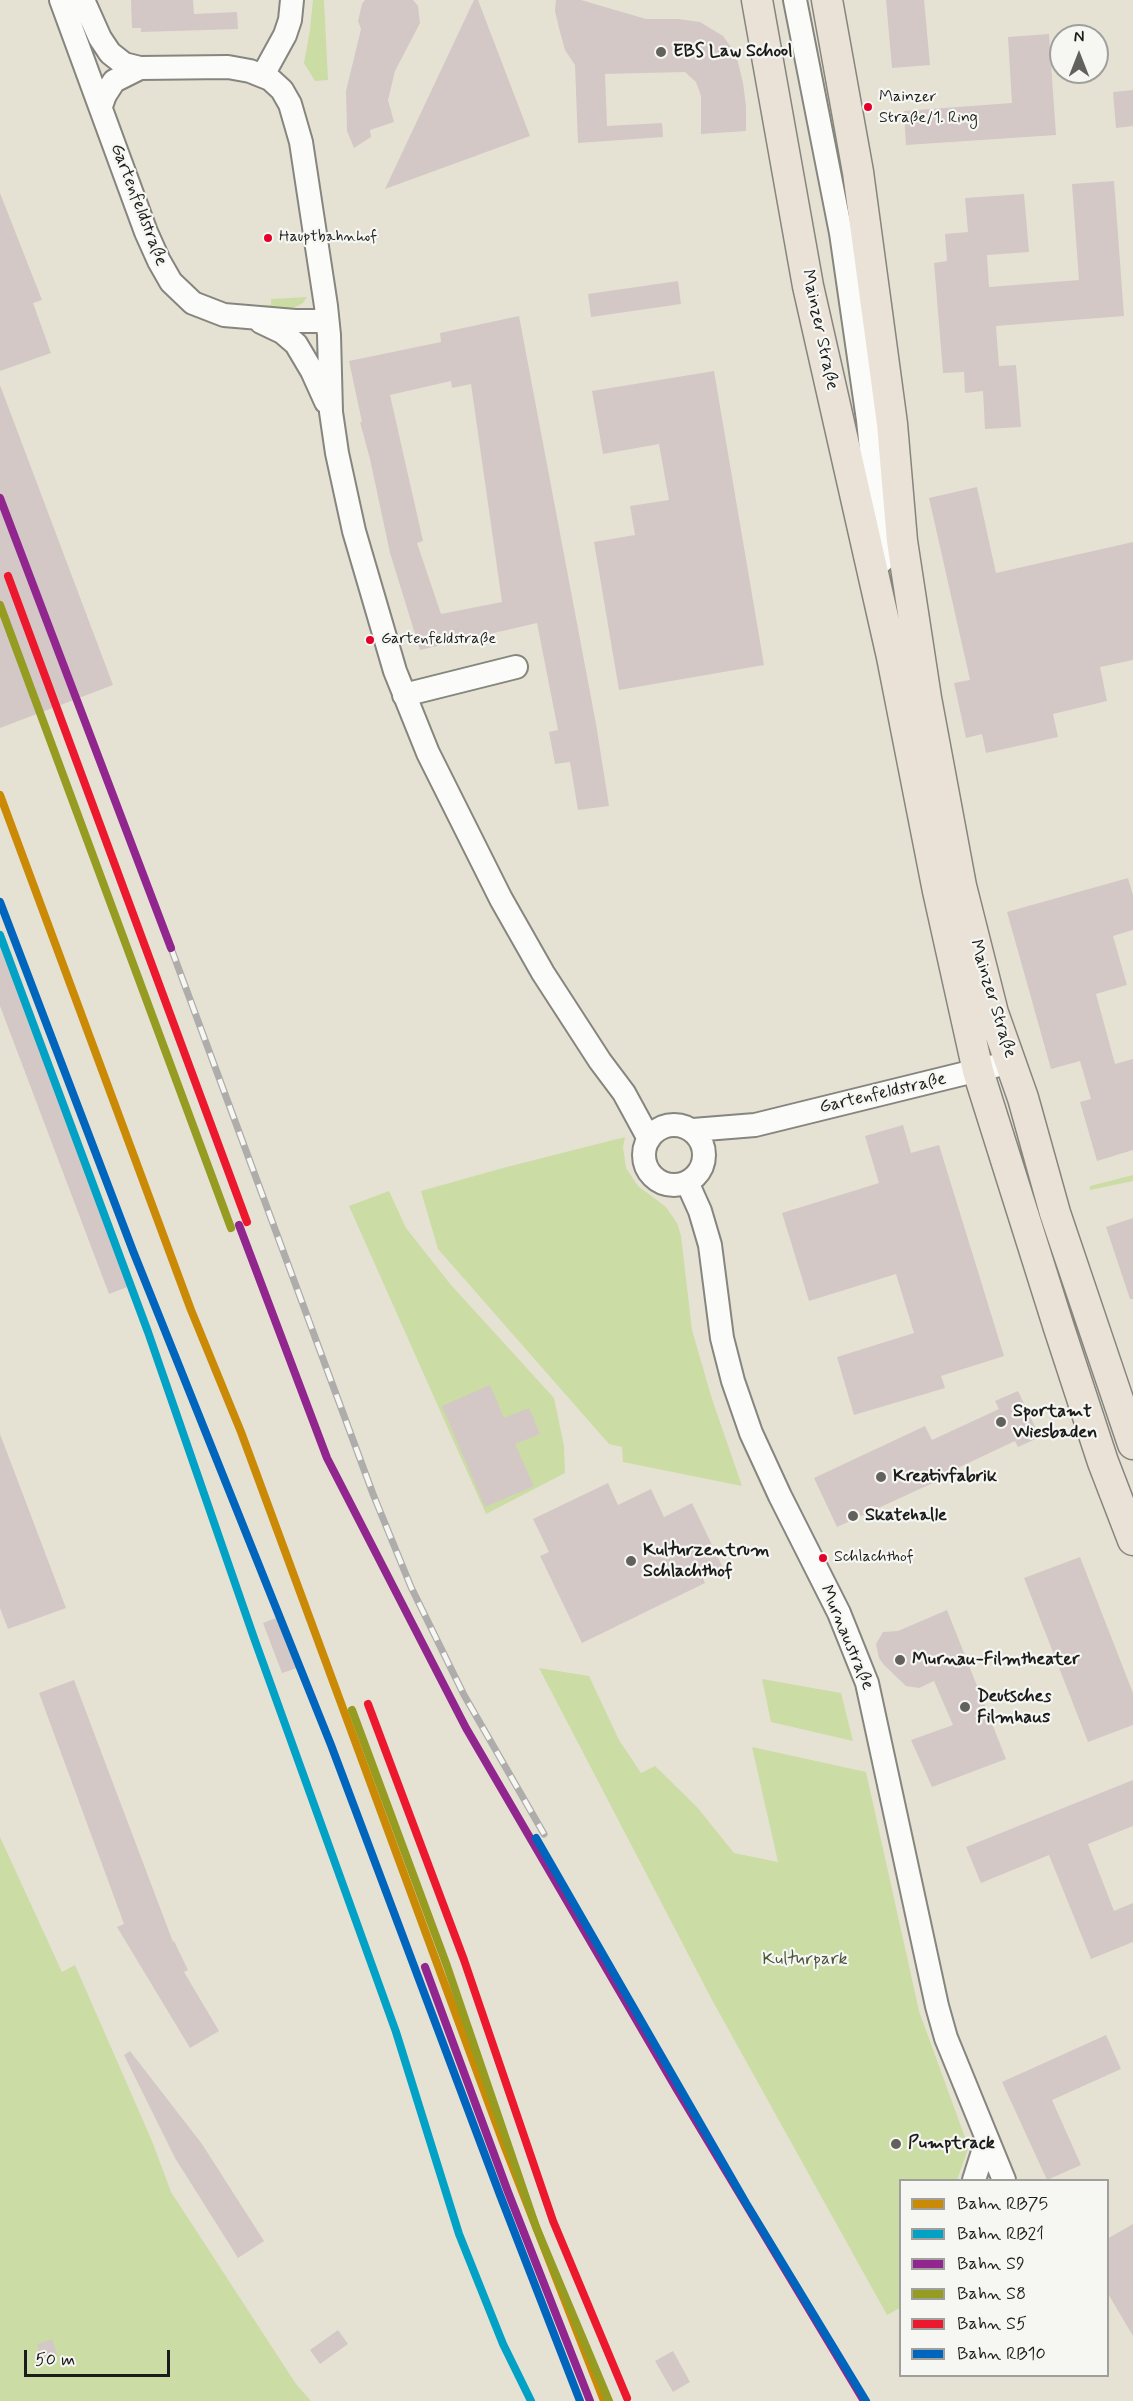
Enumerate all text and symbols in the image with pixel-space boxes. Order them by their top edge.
north arrow [1049,24,1109,84]
text: N [1074,27,1084,48]
place label: EBS Law School [673,41,793,63]
marker: EBS Law School [654,45,668,59]
place label: Mainzer Straße/1. Ring [879,88,978,126]
marker: Mainzer Straße/1. Ring [862,101,874,113]
street label: Gartenfeldstraße [105,141,171,269]
place label: Hauptbahnhof [279,228,377,248]
marker: Hauptbahnhof [262,232,274,244]
street label: Mainzer Straße [796,268,842,392]
place label: Gartenfeldstraße [381,630,496,650]
marker: Gartenfeldstraße [364,634,376,646]
street label: Mainzer Straße [964,937,1020,1061]
street label: Gartenfeldstraße [818,1069,948,1119]
place label: Sportamt Wiesbaden [1013,1401,1097,1444]
marker: Sportamt Wiesbaden [994,1415,1008,1429]
place label: Kreativfabrik [893,1466,997,1488]
marker: Kreativfabrik [874,1470,888,1484]
place label: Skatehalle [865,1505,947,1527]
marker: Skatehalle [846,1509,860,1523]
place label: Kulturzentrum Schlachthof [643,1540,769,1582]
place label: Schlachthof [834,1548,914,1568]
marker: Schlachthof [817,1552,829,1564]
marker: Kulturzentrum Schlachthof [624,1554,638,1568]
street label: Murnaustraße [814,1582,878,1694]
place label: Murnau-Filmtheater [912,1649,1079,1671]
marker: Murnau-Filmtheater [893,1653,907,1667]
place label: Deutsches Filmhaus [977,1686,1051,1728]
marker: Deutsches Filmhaus [958,1700,972,1714]
park label: Kulturpark [762,1949,848,1971]
place label: Pumptrack [908,2133,995,2155]
marker: Pumptrack [889,2137,903,2151]
legend [899,2179,1109,2377]
text: Bahn RB75 [957,2192,1048,2216]
text: Bahn RB21 [957,2222,1044,2246]
text: Bahn S9 [957,2252,1025,2276]
text: Bahn S8 [957,2282,1026,2306]
text: Bahn S5 [957,2312,1027,2336]
scale bar [27,2338,172,2376]
text: Bahn RB10 [957,2342,1046,2366]
text: 50 m [35,2348,75,2372]

